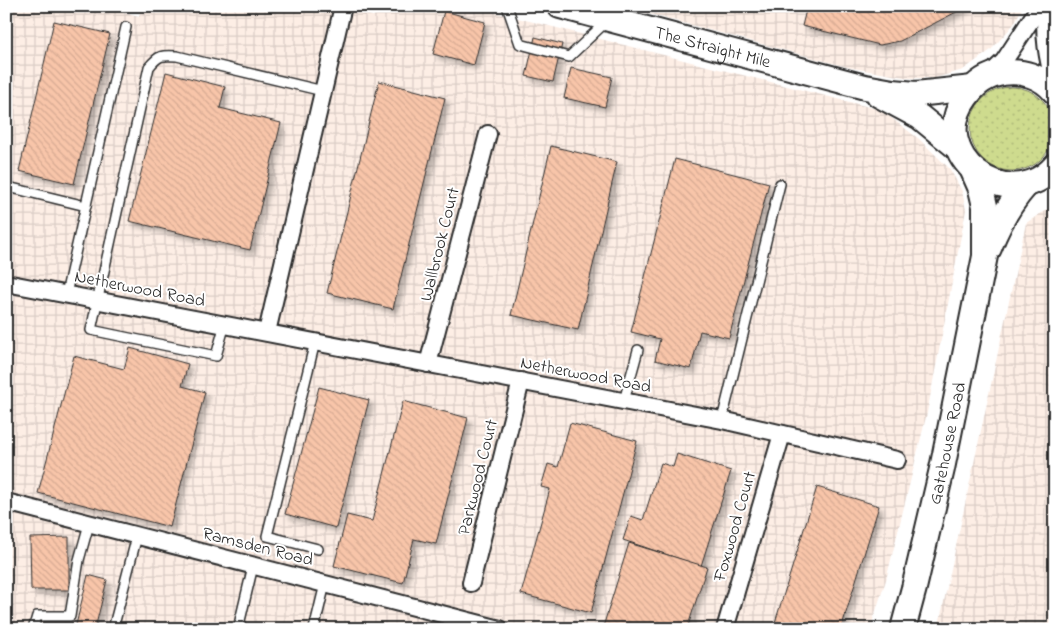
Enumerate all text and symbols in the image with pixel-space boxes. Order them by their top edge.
street label: The Straight Mile [651,21,774,77]
street label: Wallbrook Court [414,185,468,304]
street label: Netherwood Road [72,265,207,315]
street label: Netherwood Road [518,351,653,401]
street label: Gatehouse Road [923,380,974,507]
street label: Parkwood Court [452,417,506,538]
street label: Foxwood Court [708,468,764,586]
street label: Ramsden Road [199,522,316,574]

